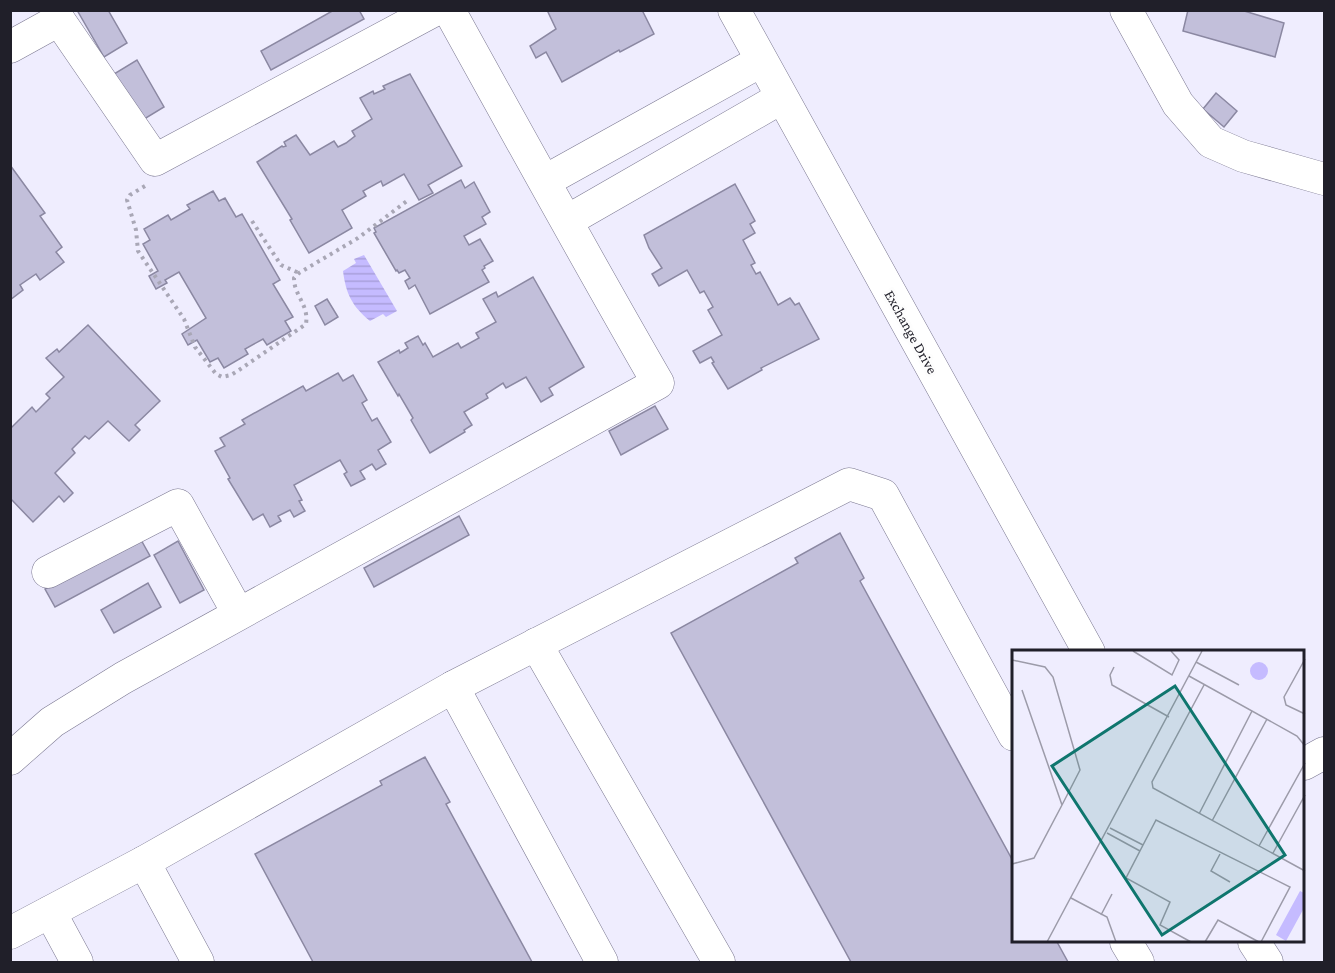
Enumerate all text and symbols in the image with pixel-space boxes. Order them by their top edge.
street label: Exchange Drive [881,287,941,377]
inset map [1012,650,1305,943]

